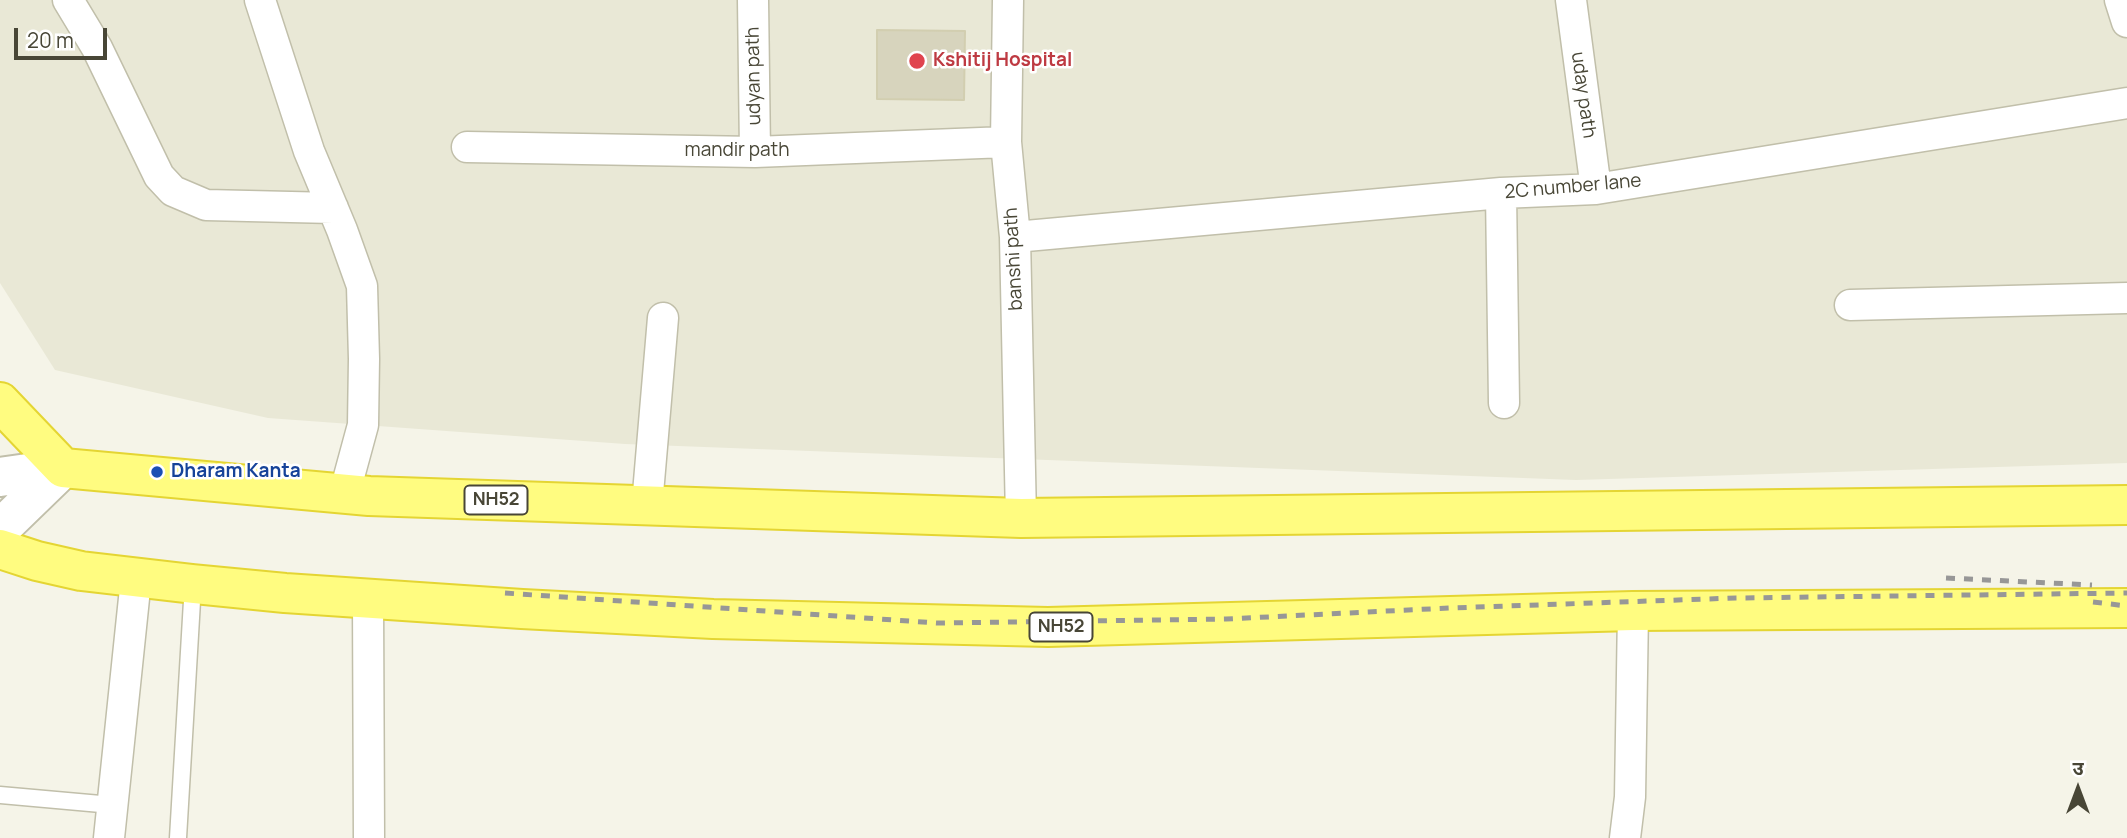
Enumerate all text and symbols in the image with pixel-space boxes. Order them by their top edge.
scale bar [18,14,110,58]
text: 20 m [27,26,74,54]
street label: udyan path [742,27,766,125]
place label: Kshitij Hospital [933,50,1072,72]
street label: uday path [1566,50,1600,140]
marker: Kshitij Hospital [907,51,927,71]
street label: mandir path [685,140,789,162]
street label: 2C number lane [1504,170,1642,204]
street label: banshi path [1000,207,1028,311]
place label: Dharam Kanta [171,461,301,483]
marker: Dharam Kanta [149,464,165,480]
road number: NH52 [464,486,528,514]
road number: NH52 [1030,612,1092,642]
north arrow [2043,754,2113,824]
text: उ [2072,755,2084,781]

